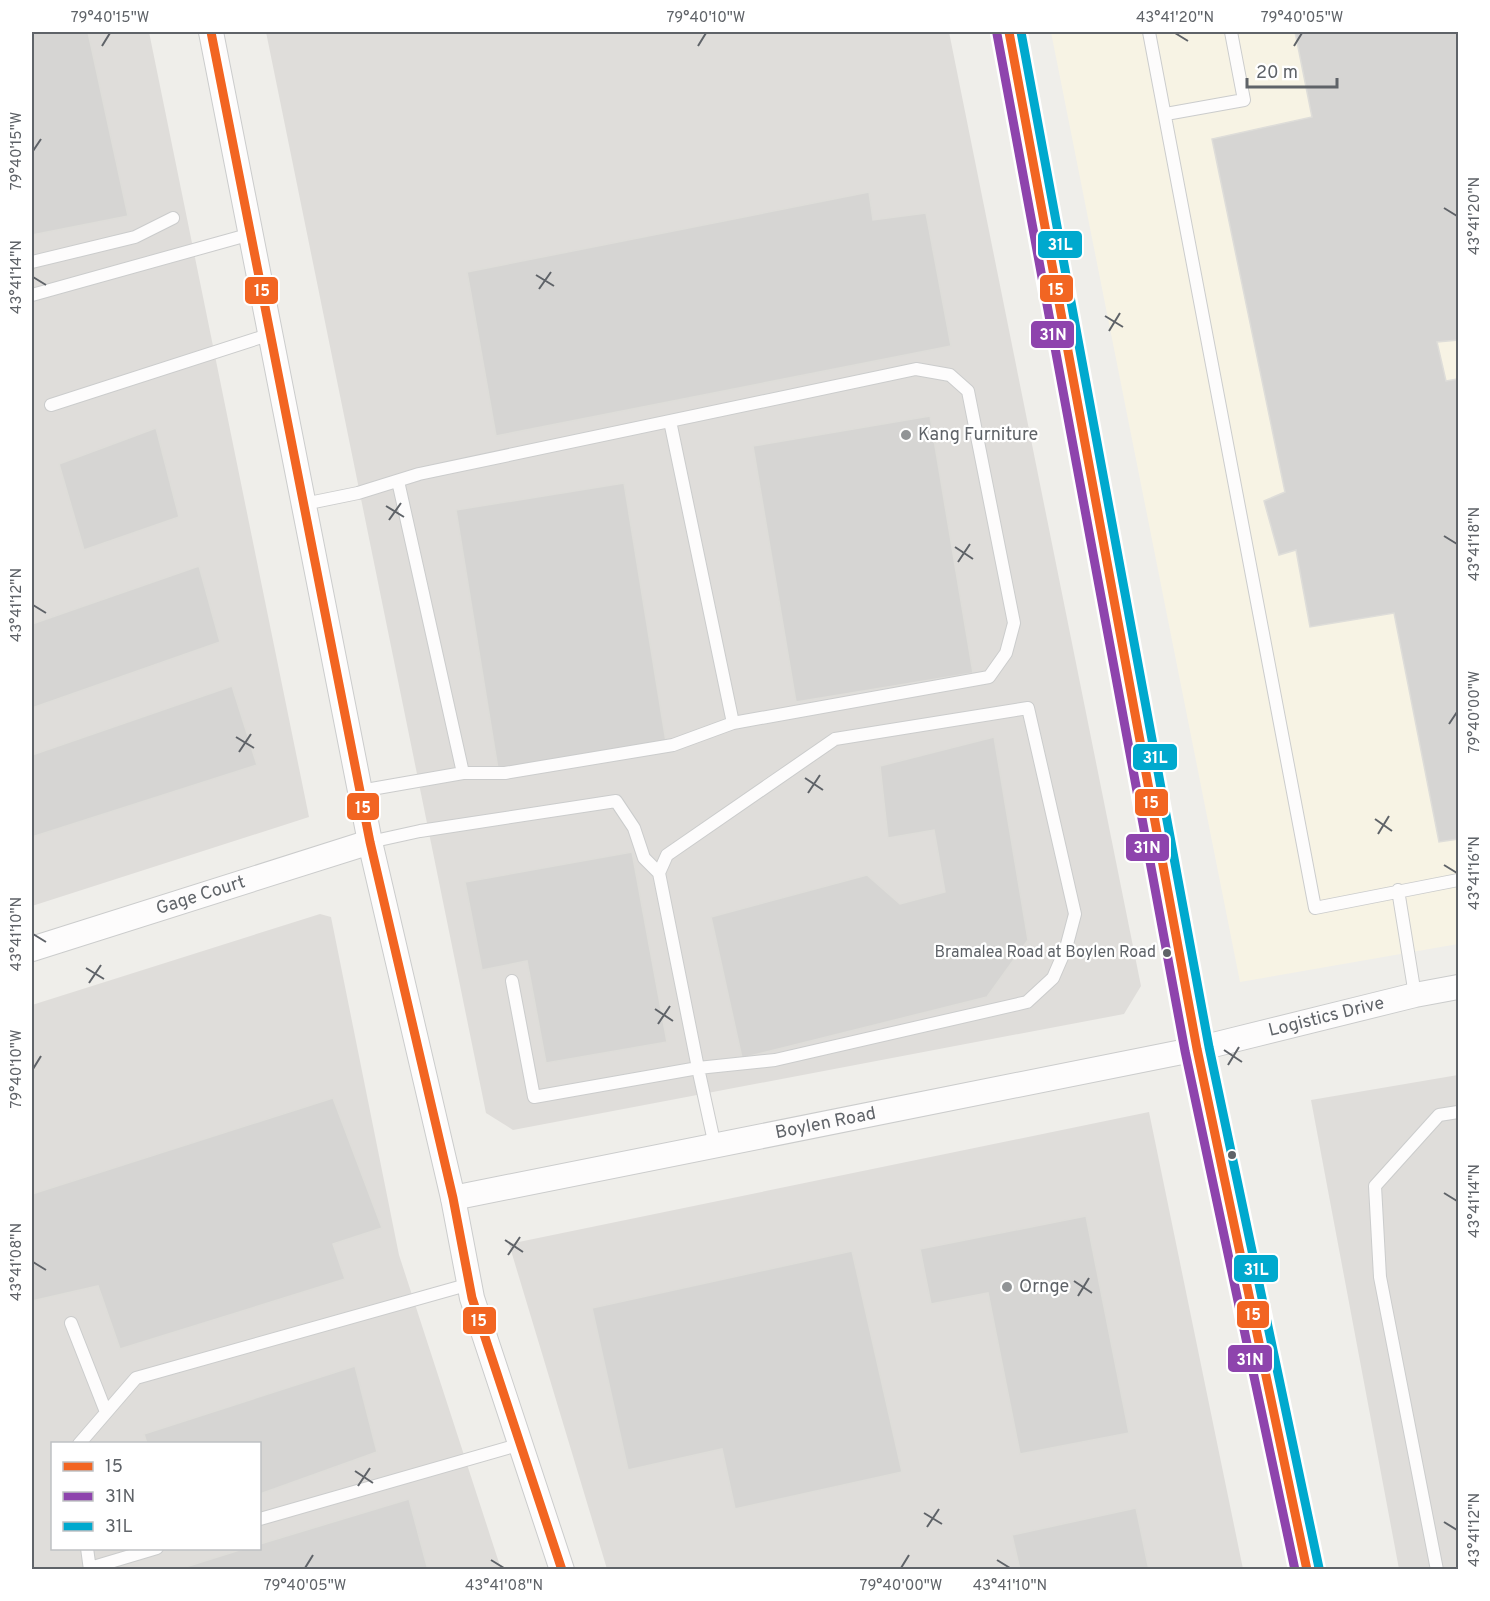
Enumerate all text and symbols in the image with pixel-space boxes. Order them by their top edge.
text: 79°40'15"W [71,9,149,28]
text: 79°40'10"W [667,9,745,28]
text: 43°41'20"N [1136,9,1214,28]
text: 79°40'05"W [1261,9,1343,28]
scale bar [1247,51,1337,89]
text: 20 m [1256,62,1298,85]
text: 79°40'15"W [8,112,27,190]
text: 43°41'20"N [1466,177,1485,255]
line badge: 31L [1037,230,1083,259]
text: 31L [1048,236,1072,256]
text: 43°41'14"N [8,240,27,314]
line badge: 15 [1039,274,1074,303]
line badge: 15 [244,276,279,305]
text: 15 [1048,281,1064,301]
text: 15 [254,282,270,302]
line badge: 31N [1030,320,1075,349]
text: 31N [1039,326,1067,346]
place label: Kang Furniture [918,424,1038,447]
marker: Kang Furniture [899,428,913,442]
text: 43°41'18"N [1466,507,1485,581]
text: 43°41'12"N [8,568,27,642]
text: 79°40'00"W [1466,671,1485,753]
line badge: 31L [1132,743,1178,771]
text: 31L [1143,749,1167,769]
line badge: 15 [1134,788,1169,817]
line badge: 15 [346,792,380,821]
text: 15 [1143,794,1159,814]
text: 15 [355,799,371,819]
line badge: 31N [1125,833,1170,862]
text: 43°41'16"N [1466,836,1485,910]
text: 31N [1133,839,1161,859]
street label: Gage Court [153,871,248,920]
text: 43°41'10"N [8,897,27,971]
place label: Bramalea Road at Boylen Road [935,943,1156,963]
marker: Bramalea Road at Boylen Road [1161,947,1173,959]
street label: Logistics Drive [1266,992,1387,1042]
text: 79°40'10"W [8,1030,27,1108]
street label: Boylen Road [773,1102,878,1145]
unlabelled marker [1226,1149,1238,1161]
text: 43°41'14"N [1466,1164,1485,1238]
text: 43°41'08"N [8,1223,27,1301]
line badge: 31L [1233,1254,1279,1283]
text: 31L [1244,1261,1268,1281]
place label: Ornge [1019,1276,1069,1299]
marker: Ornge [1000,1280,1014,1294]
line badge: 15 [1236,1300,1270,1329]
line badge: 15 [462,1306,497,1335]
text: 15 [1245,1306,1261,1326]
text: 15 [471,1312,487,1332]
line badge: 31N [1227,1344,1273,1373]
text: 31N [1236,1351,1264,1371]
legend [51,1442,261,1550]
text: 15 [105,1456,123,1479]
text: 31N [105,1486,135,1509]
text: 43°41'12"N [1466,1493,1485,1567]
text: 31L [105,1516,133,1539]
text: 79°40'05"W [264,1577,346,1596]
text: 43°41'08"N [465,1577,543,1596]
text: 79°40'00"W [860,1577,942,1596]
text: 43°41'10"N [973,1577,1047,1596]

